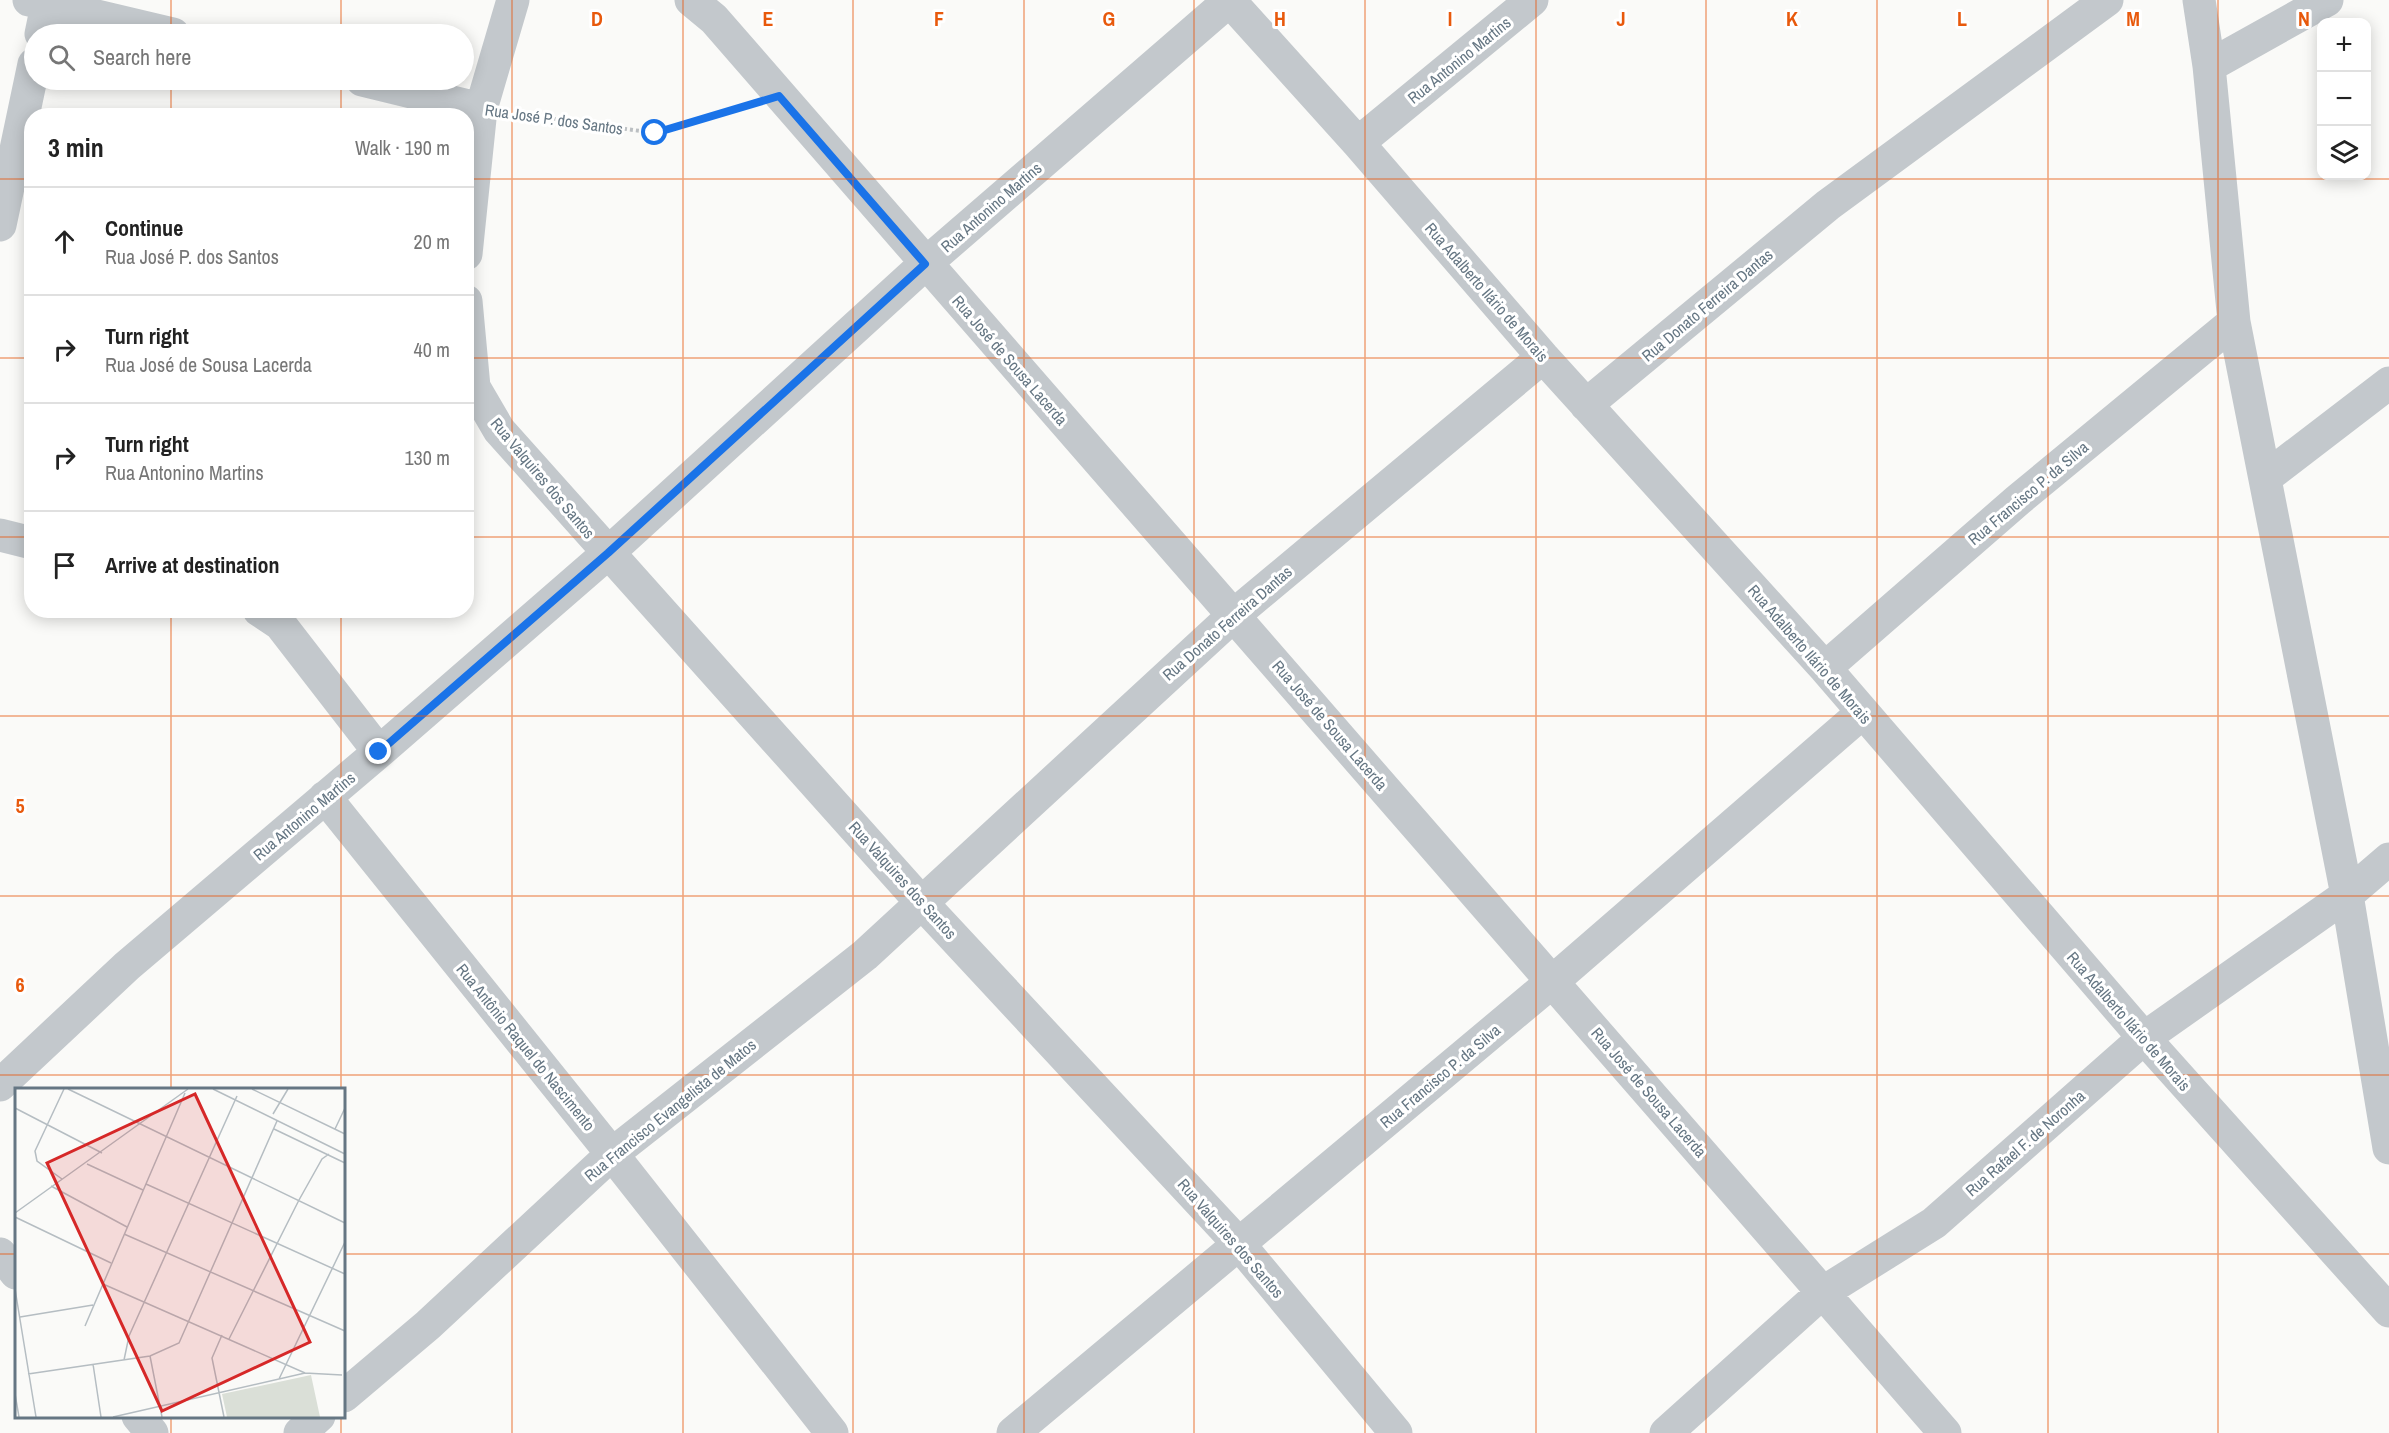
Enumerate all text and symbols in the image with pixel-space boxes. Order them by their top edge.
text: D [591,5,603,32]
text: E [763,5,774,32]
text: F [934,5,944,32]
text: G [1103,5,1115,32]
text: H [1274,5,1286,32]
text: I [1448,5,1452,32]
text: J [1616,5,1626,32]
text: K [1786,5,1798,32]
text: L [1957,5,1967,32]
text: M [2126,5,2140,32]
text: N [2298,5,2310,32]
street label: Rua Antonino Martins [1403,12,1515,108]
map controls [2317,18,2371,180]
button: + [2317,18,2371,72]
search box [24,24,474,90]
icon: search [45,41,78,74]
text: Search here [93,42,191,72]
button: − [2317,72,2371,126]
street label: Rua José P. dos Santos [484,98,624,140]
route start [641,119,667,145]
button: layers [2317,126,2371,180]
text: 3 min [48,130,104,165]
text: Walk · 190 m [355,134,450,161]
street label: Rua Antonino Martins [936,157,1046,257]
text: Continue [105,213,183,243]
street label: Rua Adalberto Ilário de Morais [1420,218,1554,366]
icon: ahead [48,225,81,258]
text: 20 m [414,228,450,255]
text: Rua José P. dos Santos [105,243,279,270]
street label: Rua Donato Ferreira Dantas [1637,244,1777,366]
street label: Rua José de Sousa Lacerda [947,290,1073,430]
text: Turn right [105,321,189,351]
icon: right [48,333,81,366]
text: 40 m [414,336,450,363]
text: Rua José de Sousa Lacerda [105,351,312,378]
street label: Rua Valquires dos Santos [486,413,600,543]
text: Turn right [105,429,189,459]
street label: Rua Francisco P. da Silva [1963,436,2093,550]
icon: right [48,441,81,474]
text: 130 m [404,444,450,471]
text: Rua Antonino Martins [105,459,264,486]
icon: arrive [48,549,81,582]
text: Arrive at destination [105,550,279,580]
street label: Rua Donato Ferreira Dantas [1158,561,1296,685]
street label: Rua Adalberto Ilário de Morais [1743,580,1877,728]
street label: Rua José de Sousa Lacerda [1267,655,1393,795]
route end [365,738,391,764]
street label: Rua Antonino Martins [248,767,360,865]
text: 5 [15,792,25,819]
street label: Rua Valquires dos Santos [844,816,962,944]
street label: Rua Adalberto Ilário de Morais [2062,947,2196,1095]
street label: Rua Antônio Raquel do Nascimento [452,959,600,1135]
text: 6 [15,971,25,998]
street label: Rua Francisco P. da Silva [1375,1019,1505,1133]
street label: Rua José de Sousa Lacerda [1586,1022,1712,1162]
street label: Rua Francisco Evangelista de Matos [579,1034,761,1186]
street label: Rua Rafael F. de Noronha [1961,1084,2090,1201]
inset map [15,1088,345,1418]
street label: Rua Valquires dos Santos [1173,1174,1289,1302]

